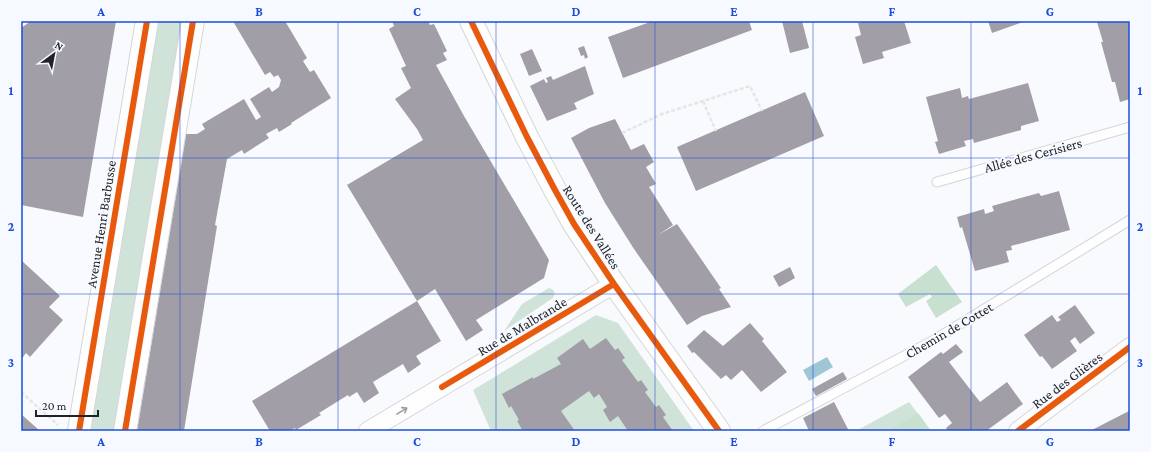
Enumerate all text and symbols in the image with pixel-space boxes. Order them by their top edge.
text: A [96,4,105,19]
text: B [255,4,263,19]
text: C [413,4,421,19]
text: D [572,4,581,19]
text: E [730,4,738,19]
text: F [889,4,896,19]
text: G [1046,4,1054,19]
north arrow [34,34,74,74]
text: N [53,38,66,53]
text: 1 [9,83,14,98]
text: 1 [1138,83,1143,98]
street label: Allée des Cerisiers [982,134,1084,176]
street label: Avenue Henri Barbusse [83,159,119,289]
street label: Route des Vallées [560,182,624,272]
text: 2 [8,219,15,234]
text: 2 [1137,219,1144,234]
street label: Rue de Malbrande [475,293,569,359]
street label: Chemin de Cottet [902,298,996,361]
street label: Rue des Glières [1029,348,1105,412]
text: 3 [8,355,14,370]
text: 3 [1137,355,1143,370]
scale bar [36,392,98,418]
text: 20 m [42,399,67,413]
one-way arrow [396,407,408,415]
text: A [96,434,105,449]
text: B [255,434,263,449]
text: C [413,434,421,449]
text: D [572,434,581,449]
text: E [730,434,738,449]
text: F [889,434,896,449]
text: G [1046,434,1054,449]

